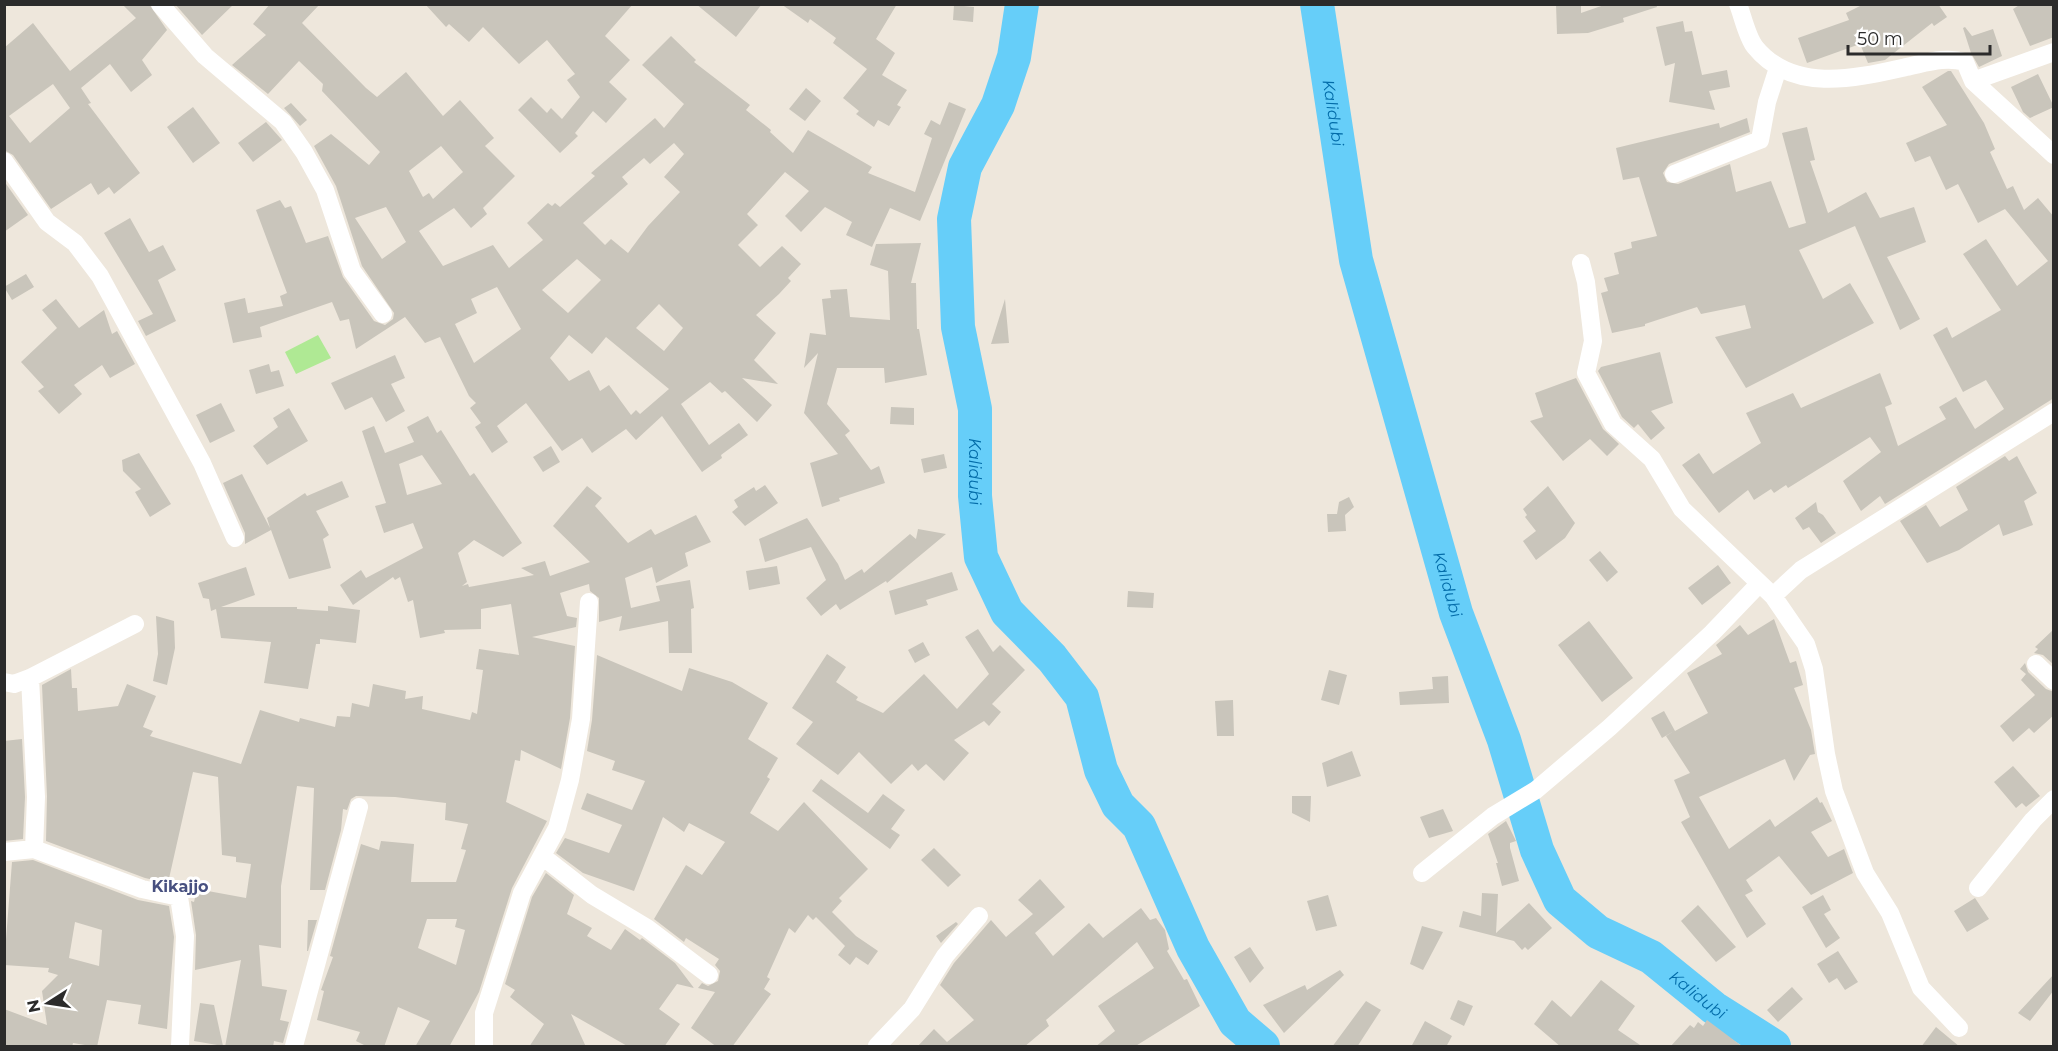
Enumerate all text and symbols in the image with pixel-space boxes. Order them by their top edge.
scale bar [1848,18,1990,56]
text: 50 m [1857,28,1903,50]
water label: Kalidubi [1319,78,1348,148]
water label: Kalidubi [965,438,985,507]
water label: Kalidubi [1429,549,1466,621]
district label: Kikajjo [151,877,209,896]
water label: Kalidubi [1665,967,1730,1024]
north arrow [18,973,78,1033]
text: N [23,998,44,1014]

